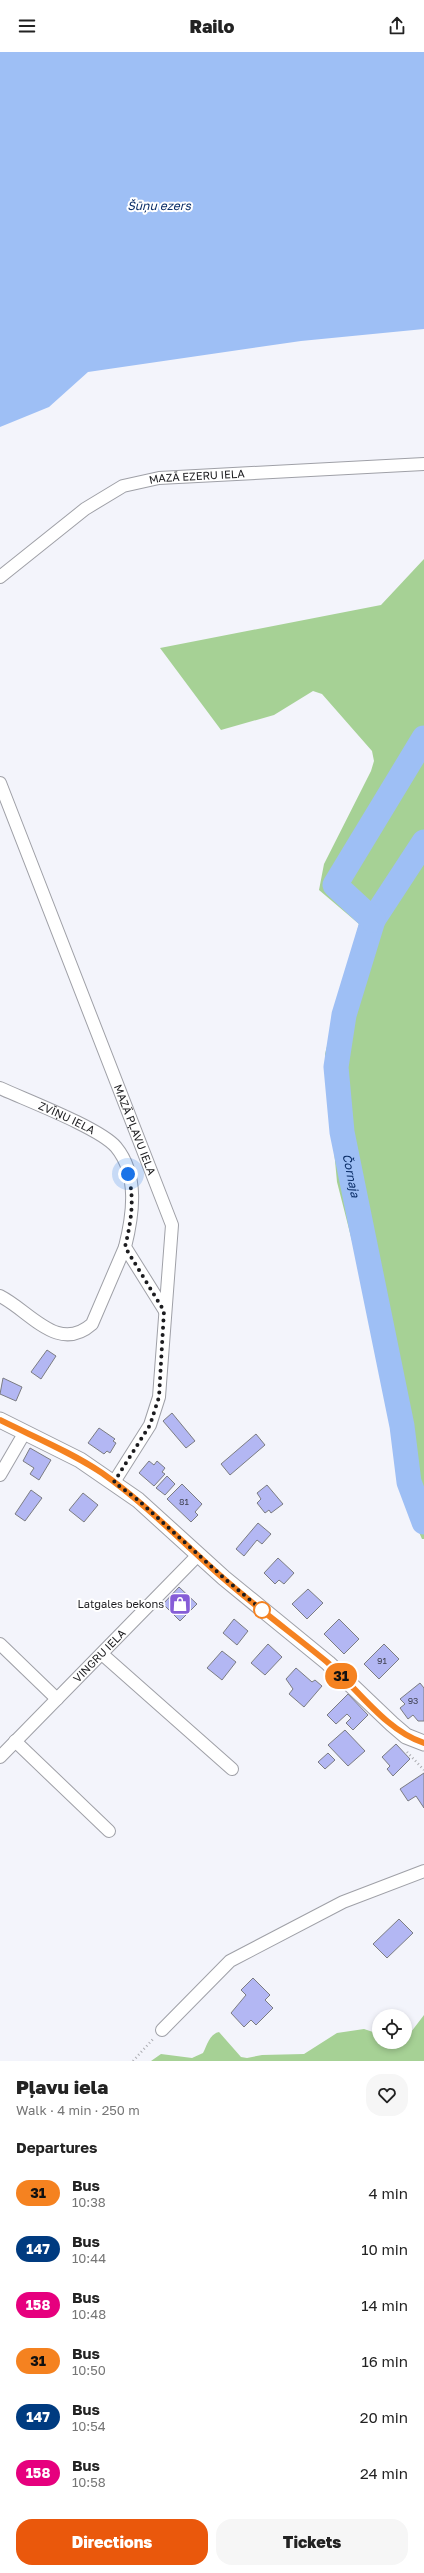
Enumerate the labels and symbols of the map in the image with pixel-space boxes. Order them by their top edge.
water label: Šūņu ezers [127,198,191,213]
street label: MAZĀ EZERU IELA [148,466,246,486]
street label: MAZĀ PĻAVU IELA [112,1082,159,1177]
street label: ZVĪŅU IELA [37,1098,98,1137]
water label: Čornaja [340,1152,363,1200]
your location [118,1164,138,1184]
house number: 81 [179,1496,190,1507]
shop icon: Latgales bekons [167,1591,193,1617]
place label: Latgales bekons [77,1597,164,1610]
unlabelled marker [253,1601,271,1619]
street label: VINGRU IELA [70,1625,128,1685]
house number: 91 [377,1655,388,1666]
line badge: 31 [323,1663,359,1689]
house number: 93 [408,1695,418,1706]

